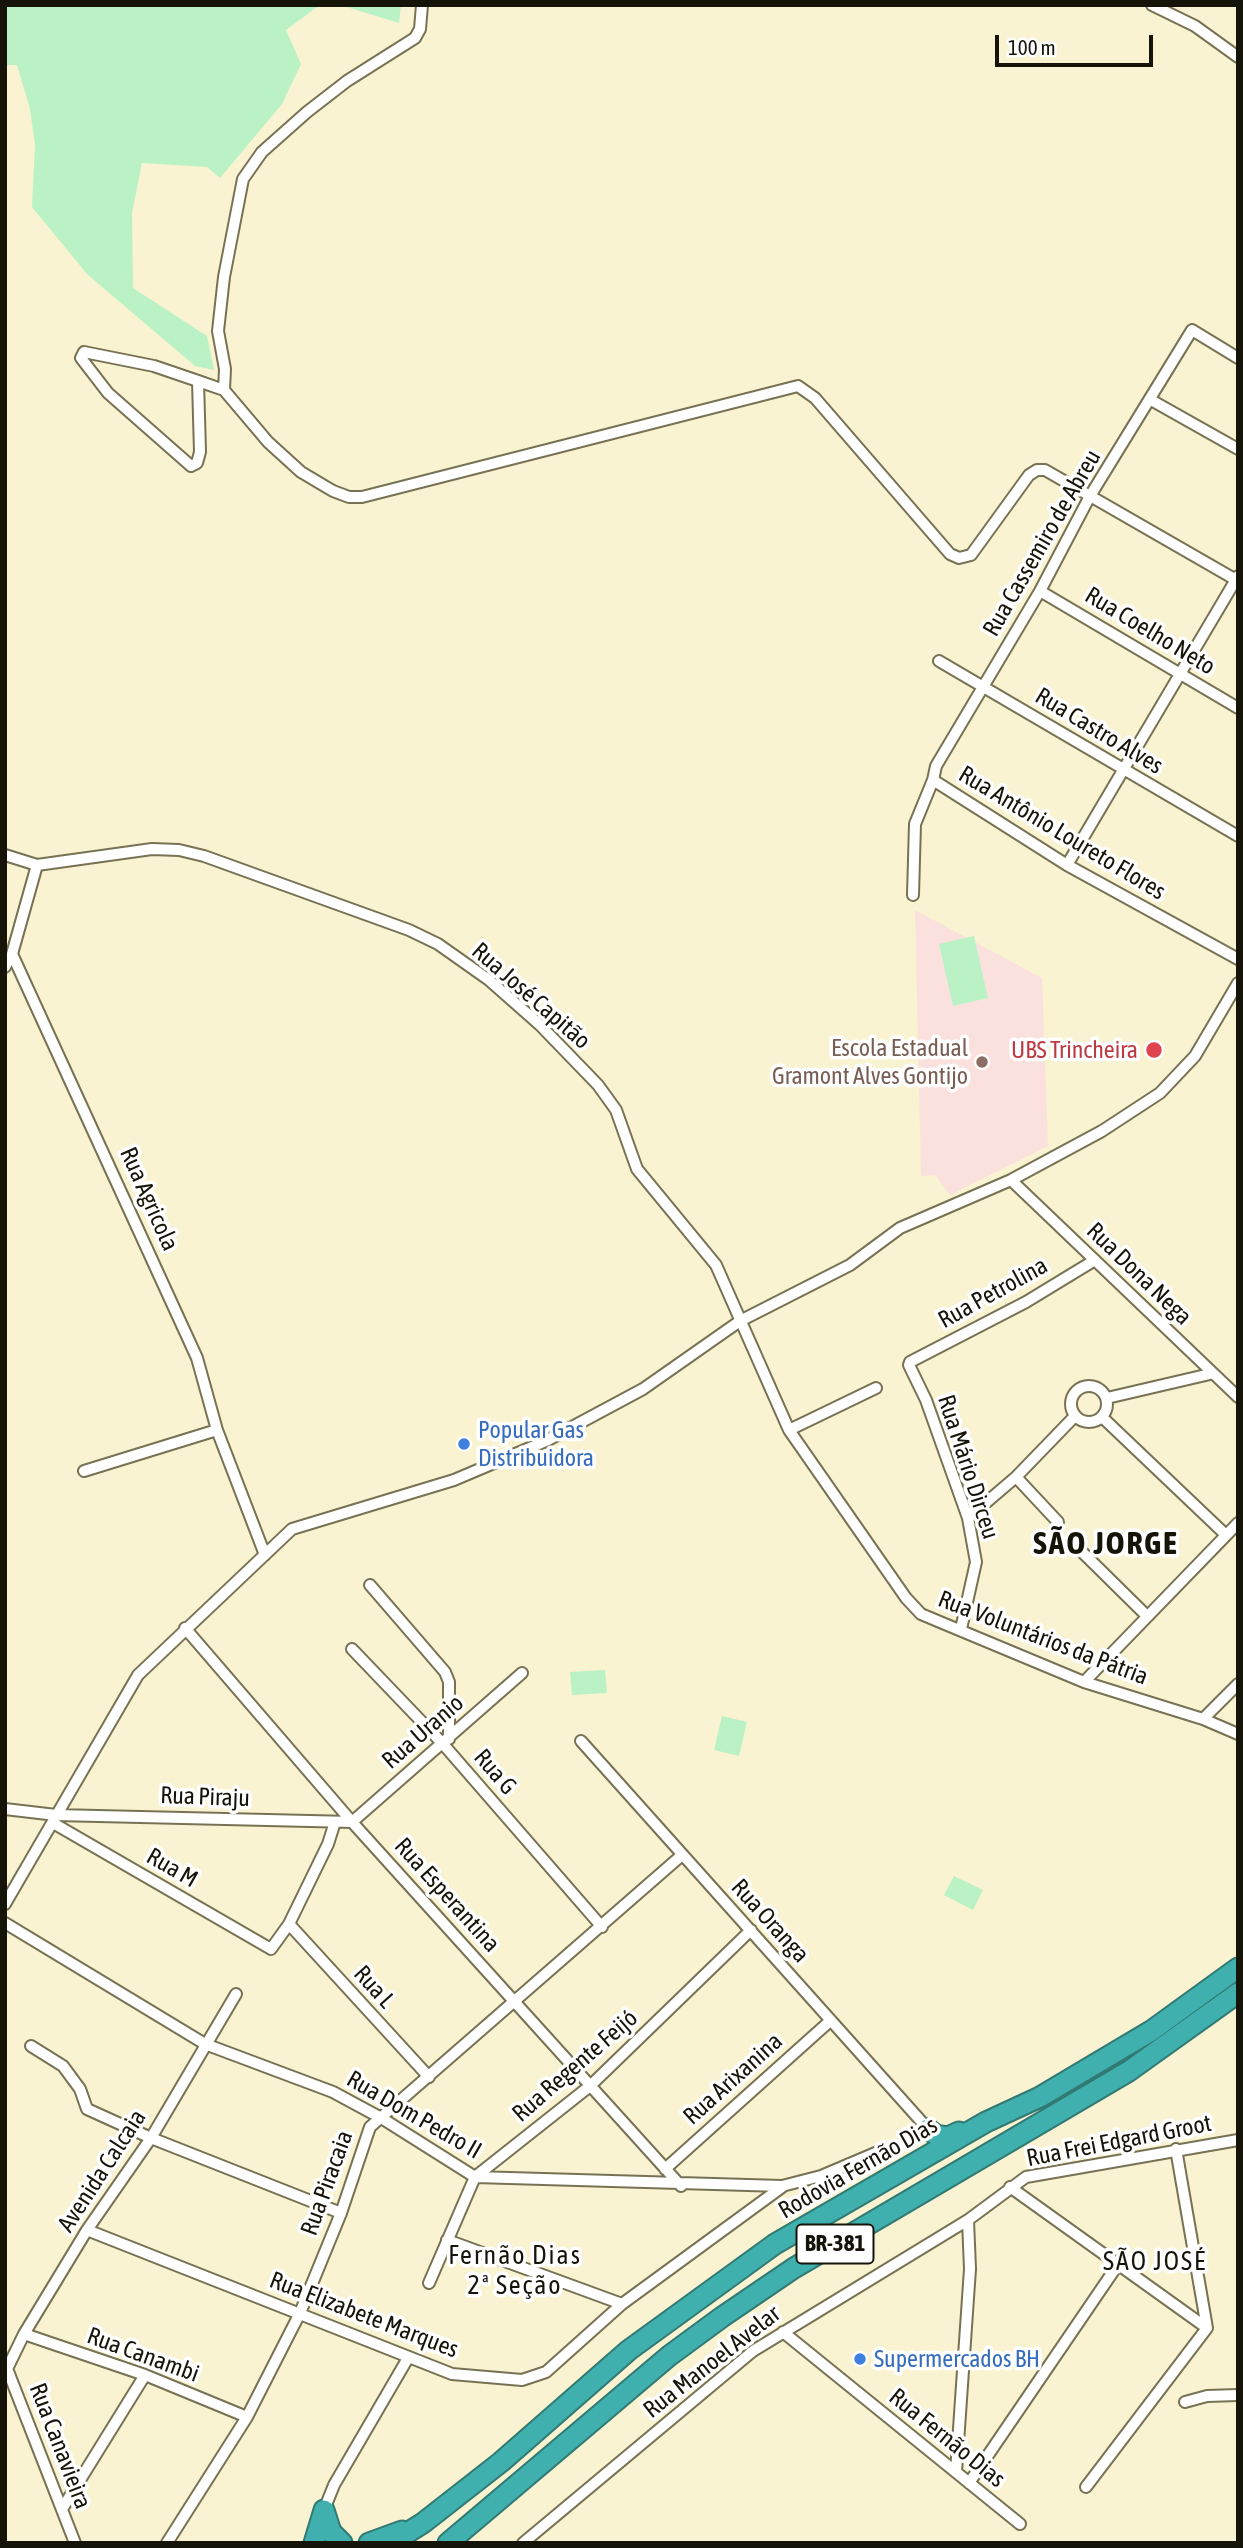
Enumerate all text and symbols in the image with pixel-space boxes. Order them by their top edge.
scale bar [998,21,1156,65]
text: 100 m [1008,35,1056,59]
street label: Rua Cassemiro de Abreu [977,445,1107,641]
street label: Rua Coelho Neto [1080,581,1220,681]
street label: Rua Castro Alves [1030,682,1168,780]
street label: Rua Antônio Loureto Flores [953,760,1171,906]
street label: Rua José Capitão [466,937,596,1055]
place label: Escola Estadual Gramont Alves Gontijo [772,1034,968,1090]
place label: UBS Trincheira [1011,1036,1138,1064]
marker: UBS Trincheira [1144,1040,1164,1060]
marker: Escola Estadual Gramont Alves Gontijo [974,1054,990,1070]
street label: Rua Agricola [113,1143,185,1255]
street label: Rua Dona Nega [1080,1217,1198,1331]
street label: Rua Petrolina [933,1251,1053,1335]
street label: Rua Mário Dirceu [931,1391,1005,1543]
place label: Popular Gas Distribuidora [478,1416,594,1472]
marker: Popular Gas Distribuidora [456,1436,472,1452]
district label: SÃO JORGE [1034,1525,1178,1563]
street label: Rua Voluntários da Pátria [934,1585,1152,1691]
street label: Rua Uranio [376,1689,470,1775]
street label: Rua G [467,1743,523,1801]
street label: Rua Piraju [160,1781,250,1813]
street label: Rua Esperantina [388,1832,506,1958]
street label: Rua M [141,1842,203,1894]
street label: Rua Oranga [725,1873,815,1969]
street label: Rua L [347,1960,401,2014]
street label: Rua Regente Feijó [506,2004,644,2128]
street label: Rua Arixanina [678,2027,788,2131]
street label: Rua Dom Pedro II [341,2065,487,2165]
street label: Avenida Calcaia [52,2104,152,2238]
street label: Rua Frei Edgard Groot [1024,2109,1214,2173]
street label: Rodovia Fernão Dias [773,2111,943,2225]
street label: Rua Piracaia [295,2127,359,2239]
road number: BR-381 [796,2224,874,2264]
district label: Fernão Dias 2ª Seção [450,2240,580,2302]
district label: SÃO JOSÉ [1104,2246,1206,2278]
street label: Rua Elizabete Marques [266,2266,462,2364]
street label: Rua Manoel Avelar [638,2300,786,2424]
street label: Rua Canambi [83,2321,203,2389]
place label: Supermercados BH [874,2345,1040,2373]
marker: Supermercados BH [852,2351,868,2367]
street label: Rua Canavieira [23,2379,97,2513]
street label: Rua Fernão Dias [883,2382,1011,2494]

